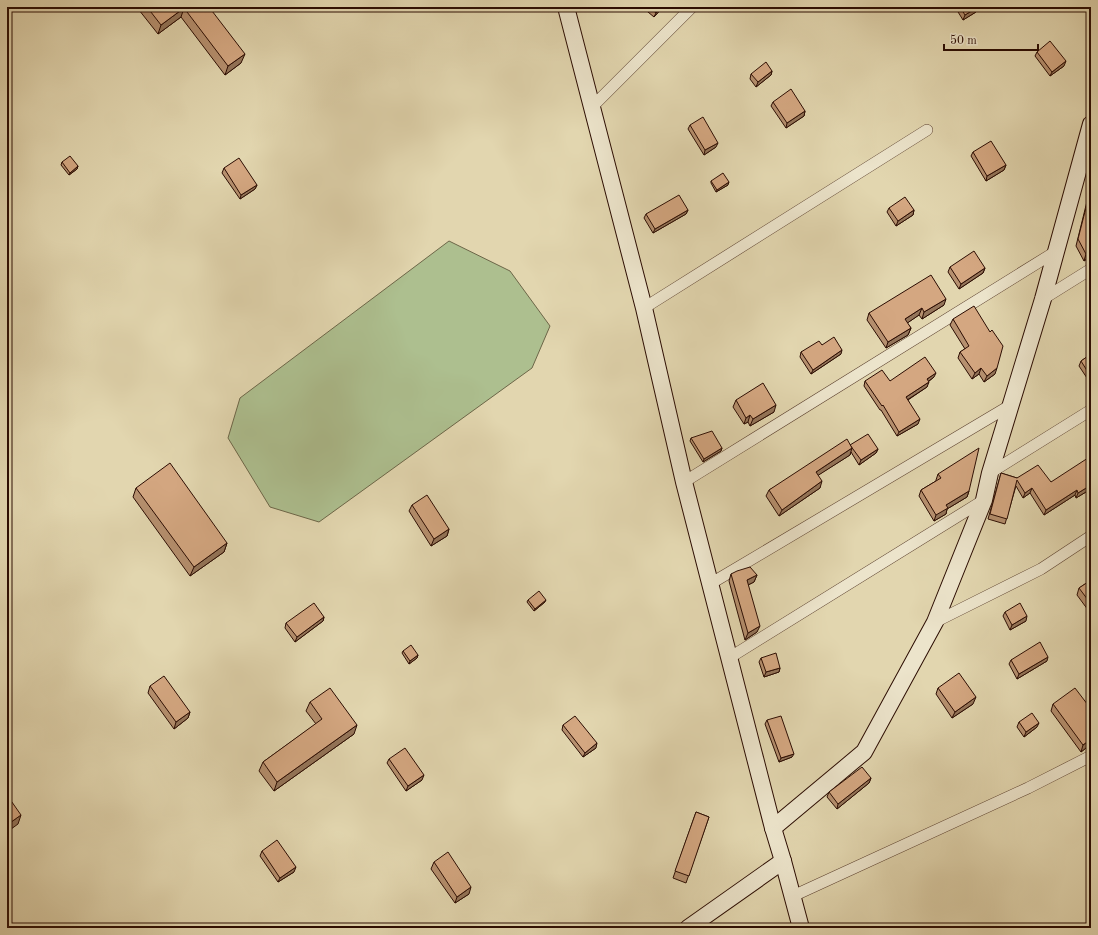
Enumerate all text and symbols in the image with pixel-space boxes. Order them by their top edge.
scale bar [944,26,1038,52]
text: 50 m [950,34,977,47]

